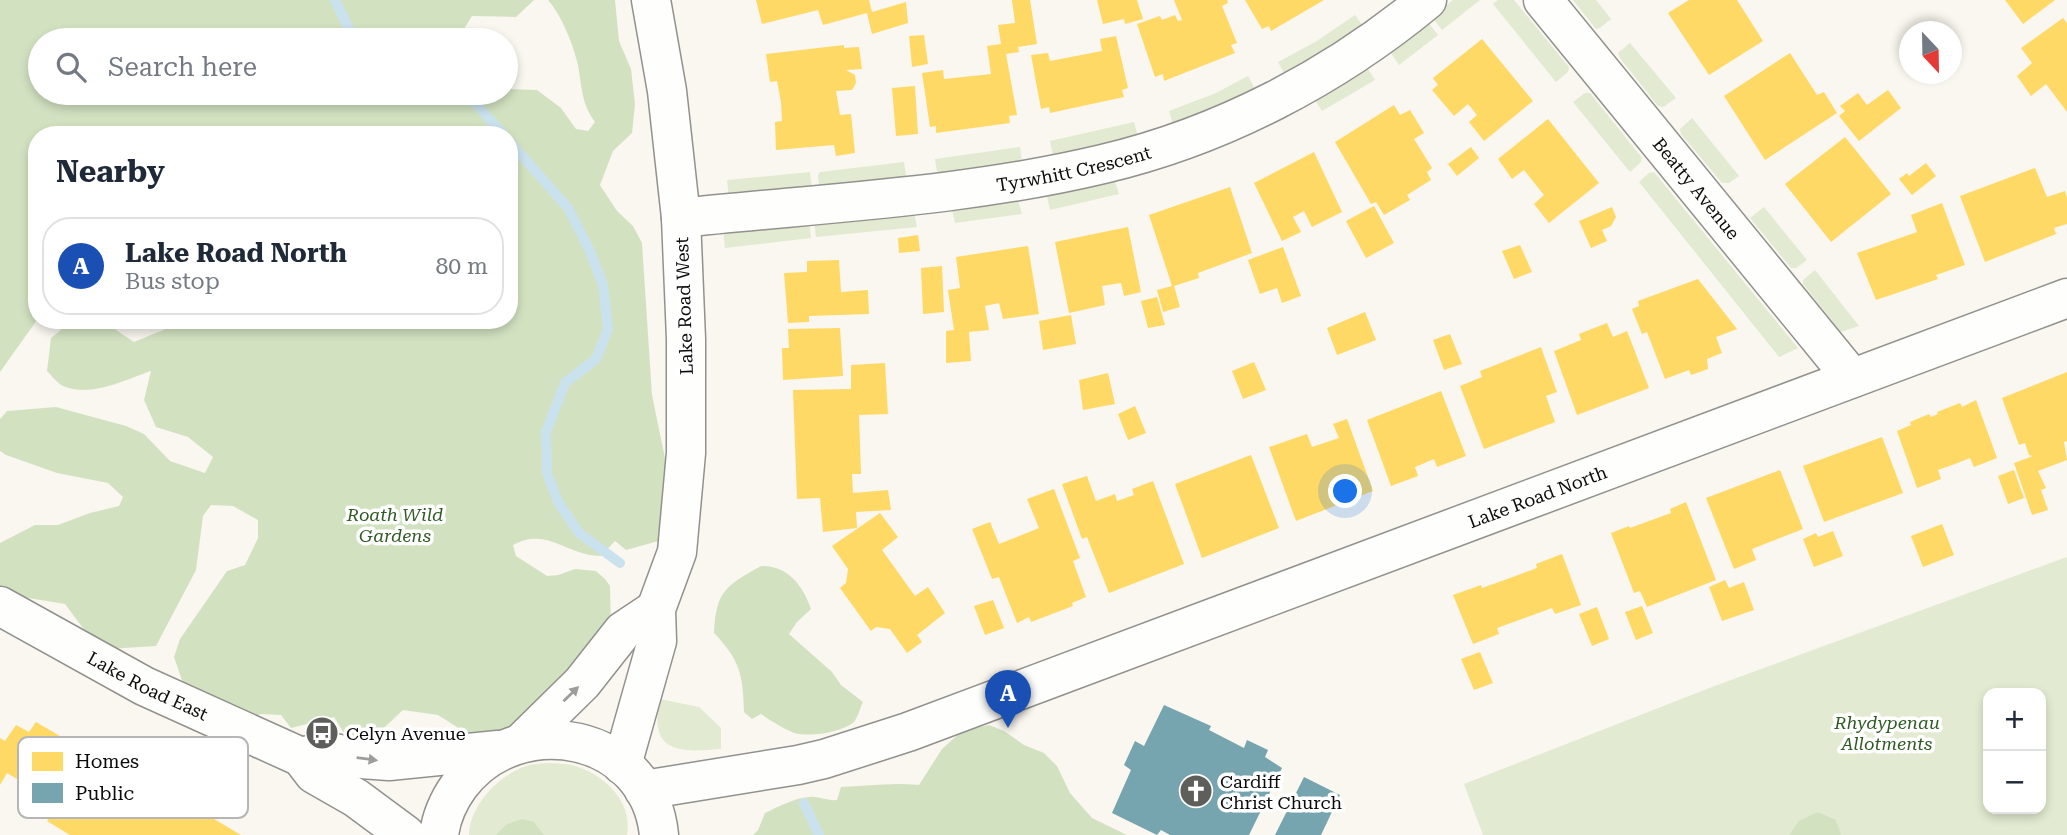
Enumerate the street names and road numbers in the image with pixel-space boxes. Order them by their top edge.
street label: Beatty Avenue [1649,133,1745,243]
street label: Tyrwhitt Crescent [995,141,1154,195]
street label: Lake Road West [671,236,697,375]
street label: Lake Road North [1465,461,1610,532]
street label: Lake Road East [84,646,212,724]

